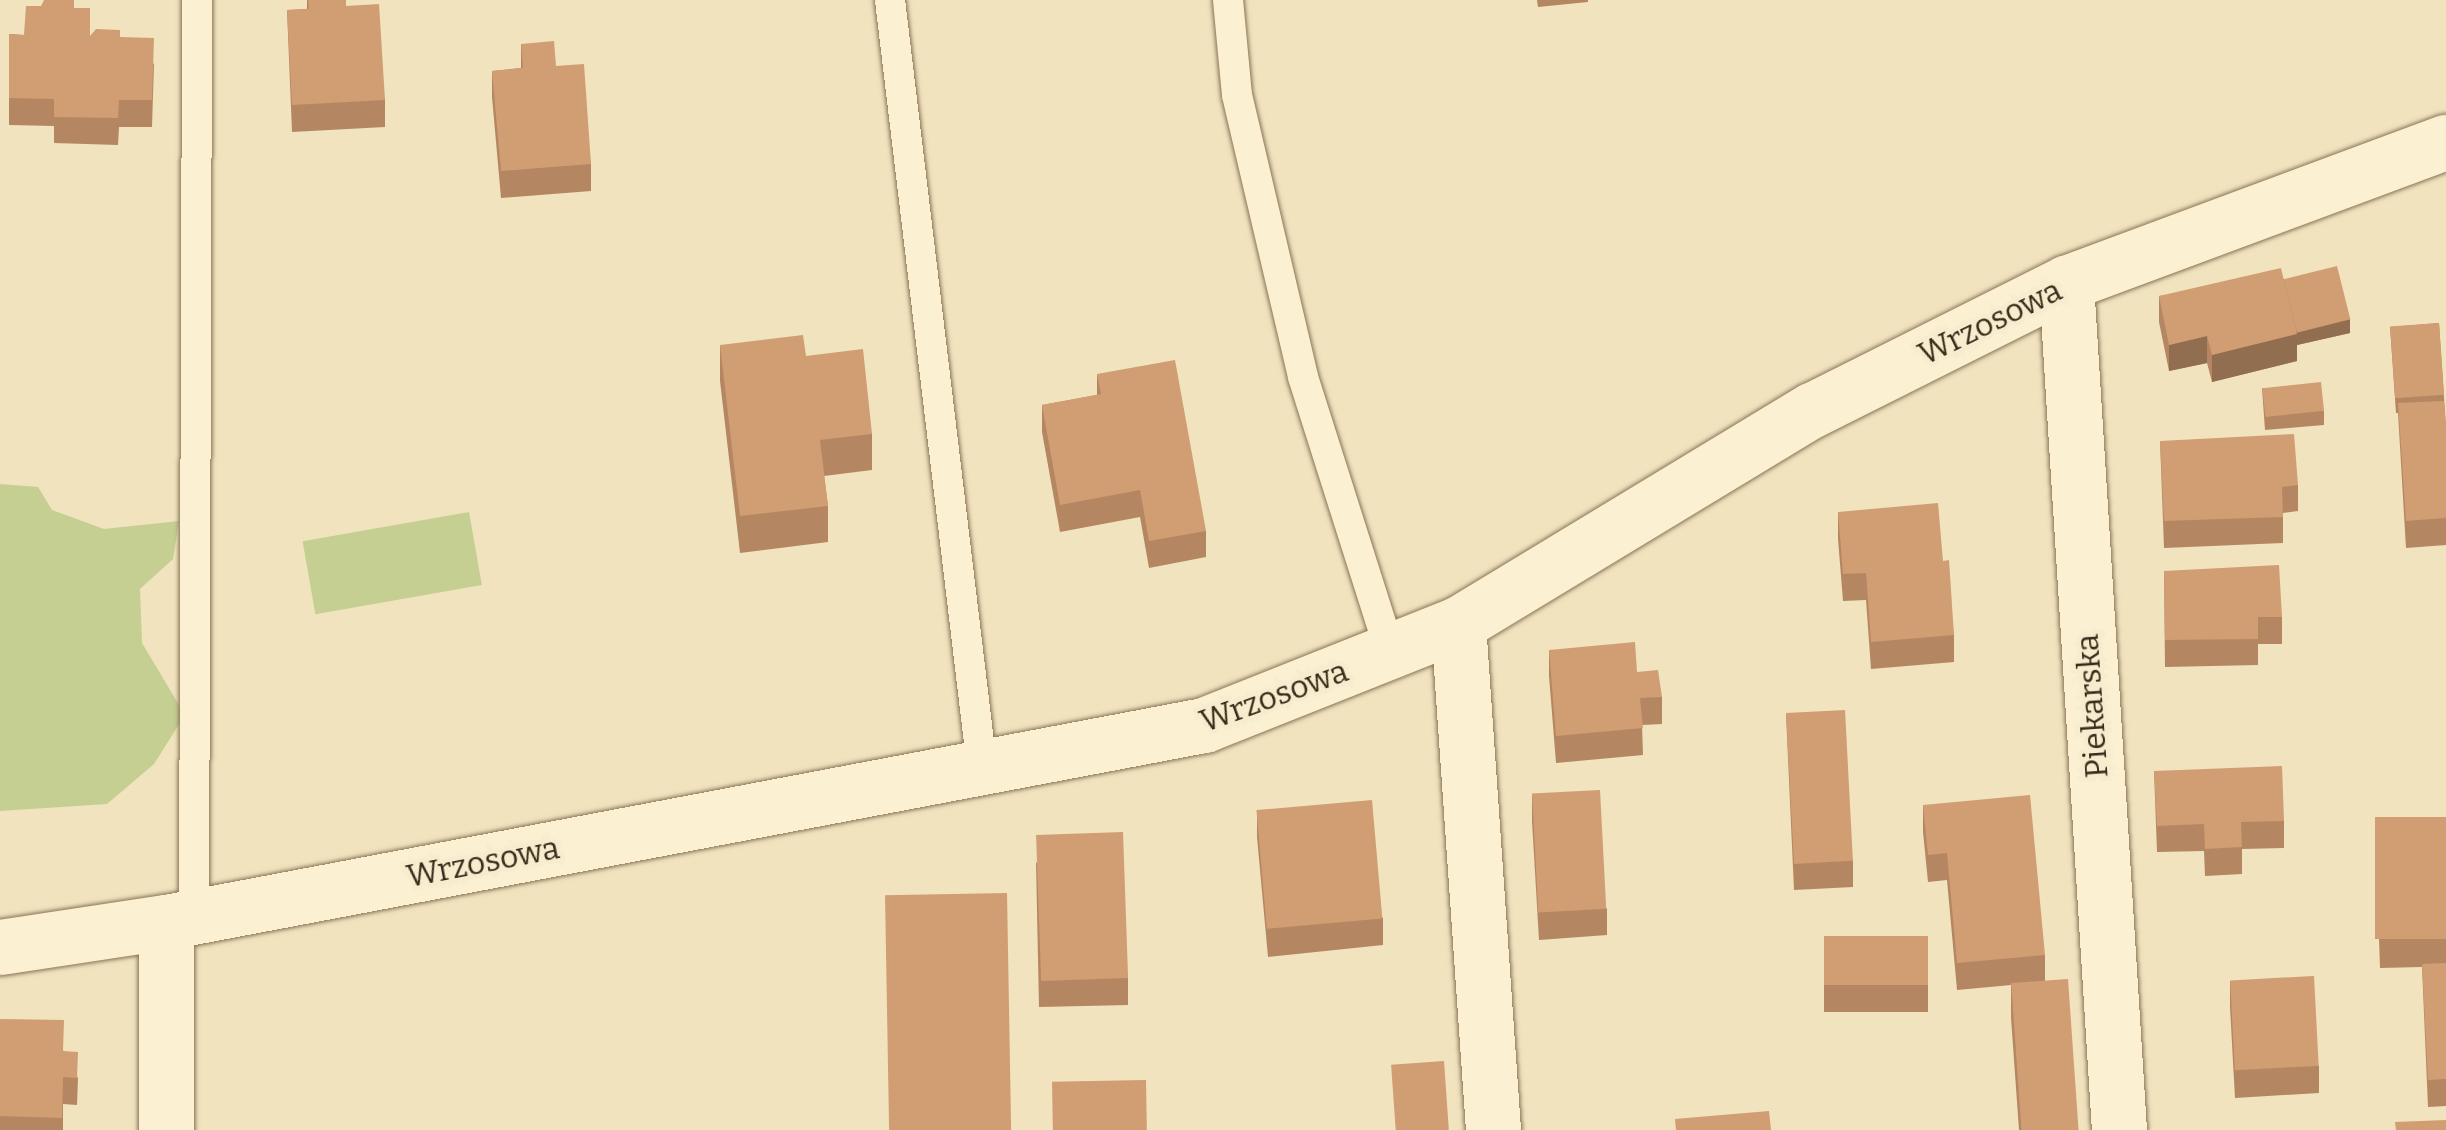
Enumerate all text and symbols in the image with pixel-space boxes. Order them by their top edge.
street label: Wrzosowa [1912,271,2068,373]
street label: Piekarska [2068,633,2116,779]
street label: Wrzosowa [1195,651,1353,741]
street label: Wrzosowa [403,828,563,896]

